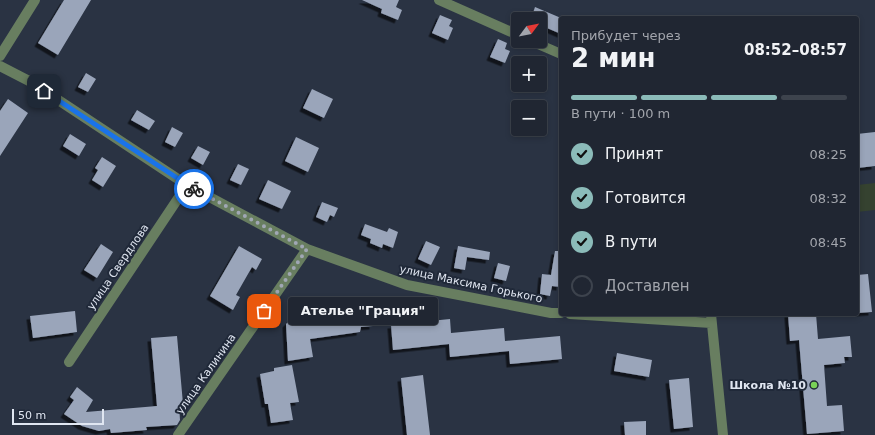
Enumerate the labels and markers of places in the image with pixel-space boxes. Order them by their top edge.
pin [27,74,61,108]
pin [247,294,281,328]
callout: Ателье "Грация" [288,297,438,325]
place label: Школа №10 [730,379,806,392]
marker: Школа №10 [809,380,819,390]

